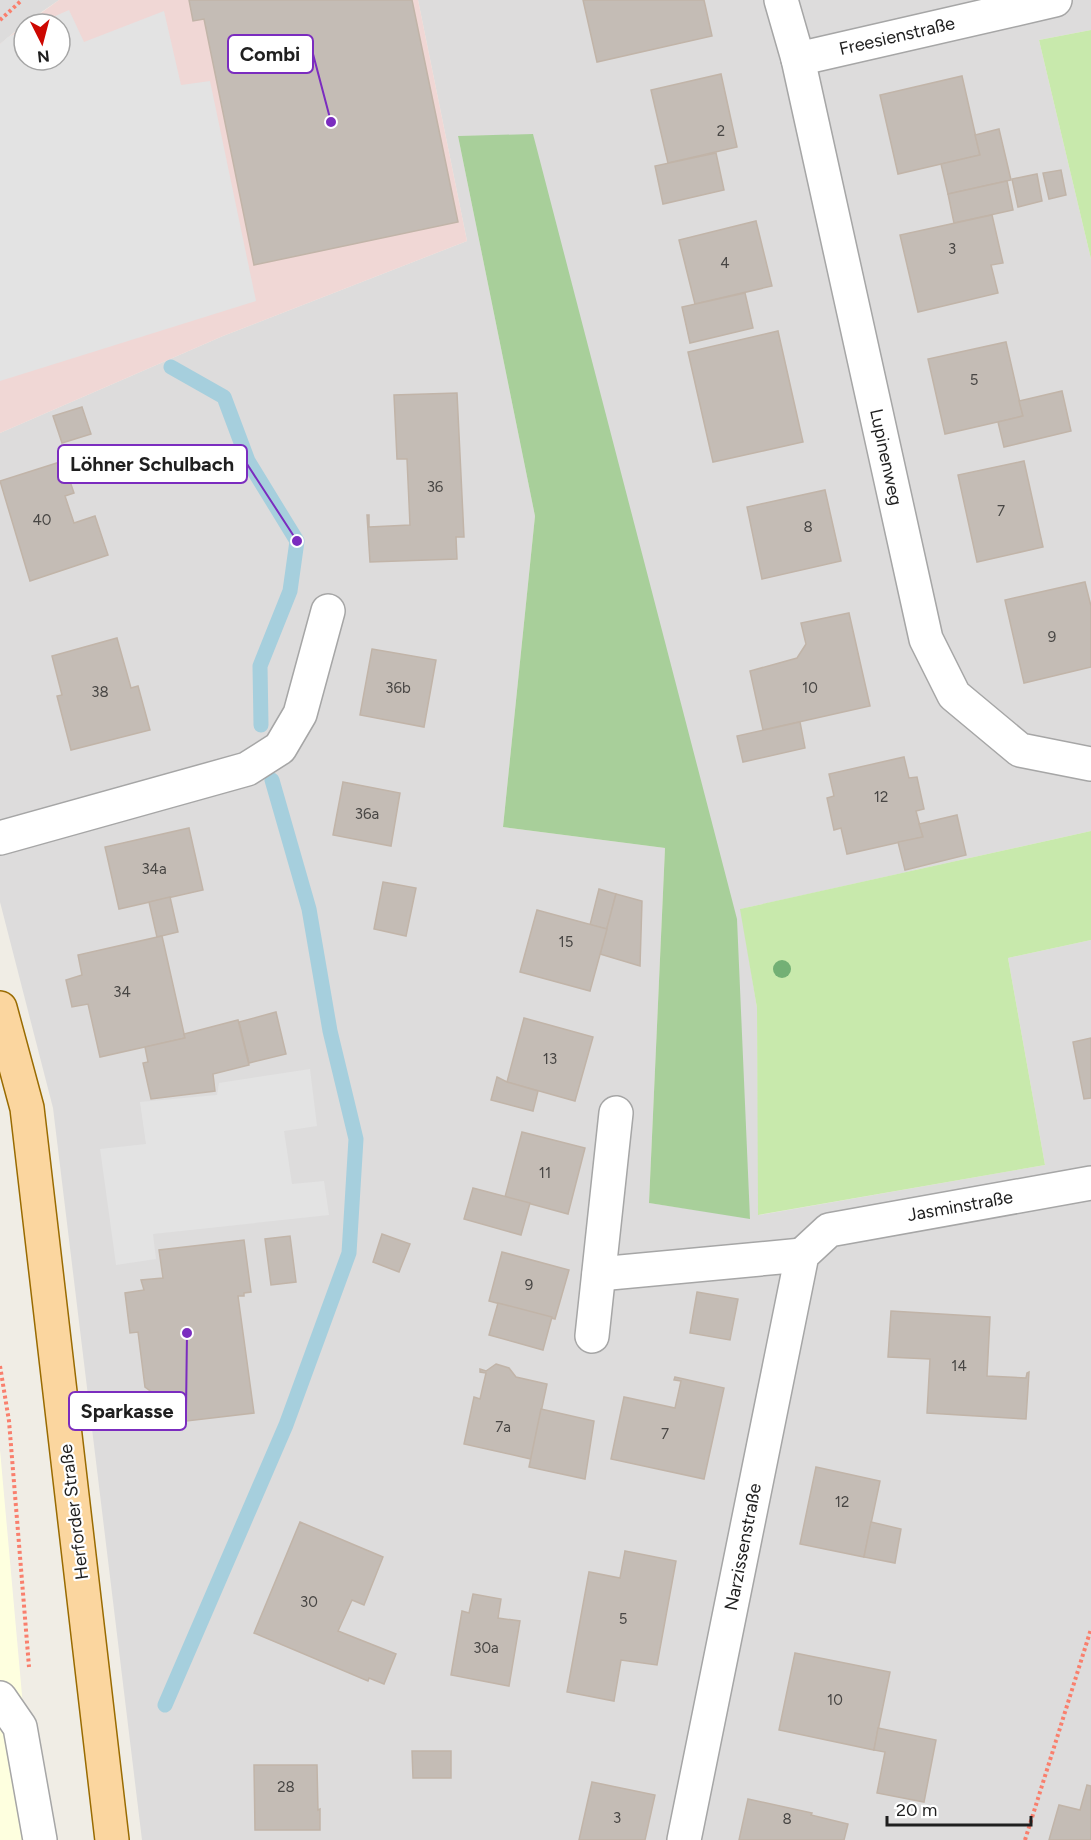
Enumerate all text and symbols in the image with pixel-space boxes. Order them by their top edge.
north arrow [12,12,72,72]
street label: Freesienstraße [837,12,957,60]
callout: Combi [228,35,313,73]
text: Combi [240,42,300,66]
text: N [36,46,51,67]
house number: 2 [717,122,725,140]
house number: 3 [948,240,956,258]
house number: 4 [720,254,730,272]
house number: 5 [970,371,978,389]
street label: Lupinenweg [865,407,907,507]
callout: Löhner Schulbach [58,445,247,483]
text: Löhner Schulbach [70,452,234,476]
house number: 36 [427,478,444,496]
house number: 7 [997,502,1005,520]
house number: 40 [33,511,51,529]
house number: 8 [803,518,813,536]
house number: 9 [1048,628,1056,646]
house number: 36b [385,679,411,697]
house number: 10 [802,679,818,697]
house number: 38 [91,683,109,701]
house number: 12 [874,788,888,806]
house number: 36a [355,805,379,823]
house number: 34a [141,860,167,878]
house number: 15 [559,933,573,951]
house number: 34 [113,983,131,1001]
house number: 13 [543,1050,557,1068]
house number: 11 [539,1164,551,1182]
street label: Jasminstraße [905,1186,1015,1226]
house number: 9 [525,1276,533,1294]
house number: 14 [951,1357,967,1375]
callout: Sparkasse [69,1392,186,1430]
text: Sparkasse [81,1399,174,1423]
house number: 7a [495,1418,511,1436]
house number: 7 [661,1425,669,1443]
street label: Herforder Straße [55,1443,93,1581]
street label: Narzissenstraße [720,1481,766,1613]
house number: 12 [835,1493,849,1511]
house number: 30 [300,1593,318,1611]
house number: 5 [619,1610,627,1628]
house number: 30a [473,1639,499,1657]
house number: 10 [827,1691,843,1709]
house number: 28 [277,1778,295,1796]
scale bar [887,1789,1031,1827]
text: 20 m [896,1799,937,1821]
house number: 3 [613,1809,621,1827]
house number: 8 [782,1810,792,1828]

